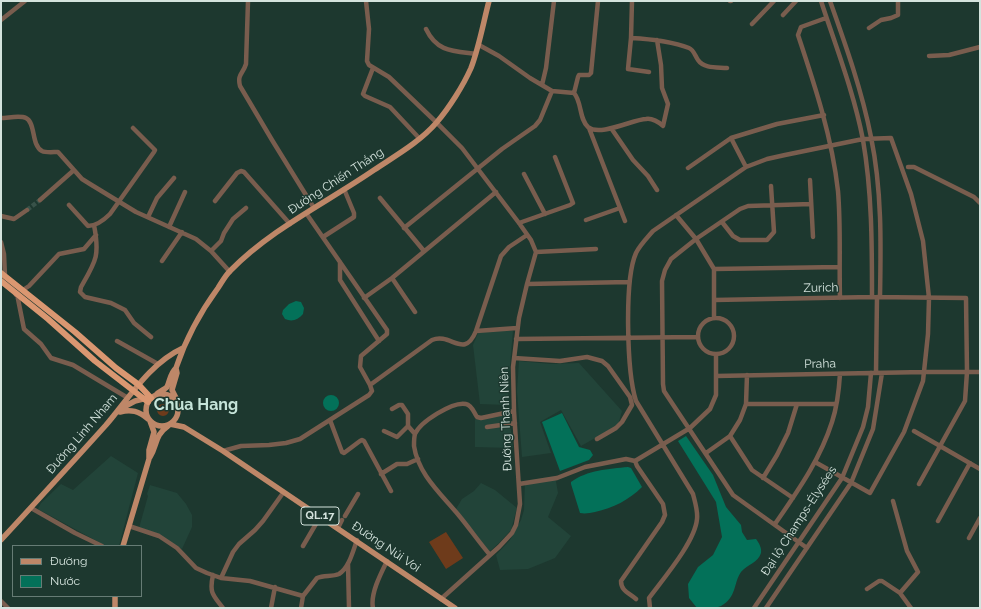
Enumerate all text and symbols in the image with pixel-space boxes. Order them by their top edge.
street label: Đường Chiến Thắng [286,145,386,217]
street label: Zurich [803,280,839,296]
street label: Praha [804,357,836,371]
street label: Đường Thanh Niên [497,367,515,471]
street label: Đường Linh Nham [43,391,121,477]
district label: Chùa Hang [154,395,238,415]
street label: Đại lộ Champs-Élysées [758,463,840,579]
road number: QL.17 [301,507,339,525]
street label: Đường Núi Voi [349,519,423,575]
legend [12,545,142,597]
text: Đường [50,554,87,568]
text: Nước [50,574,80,588]

